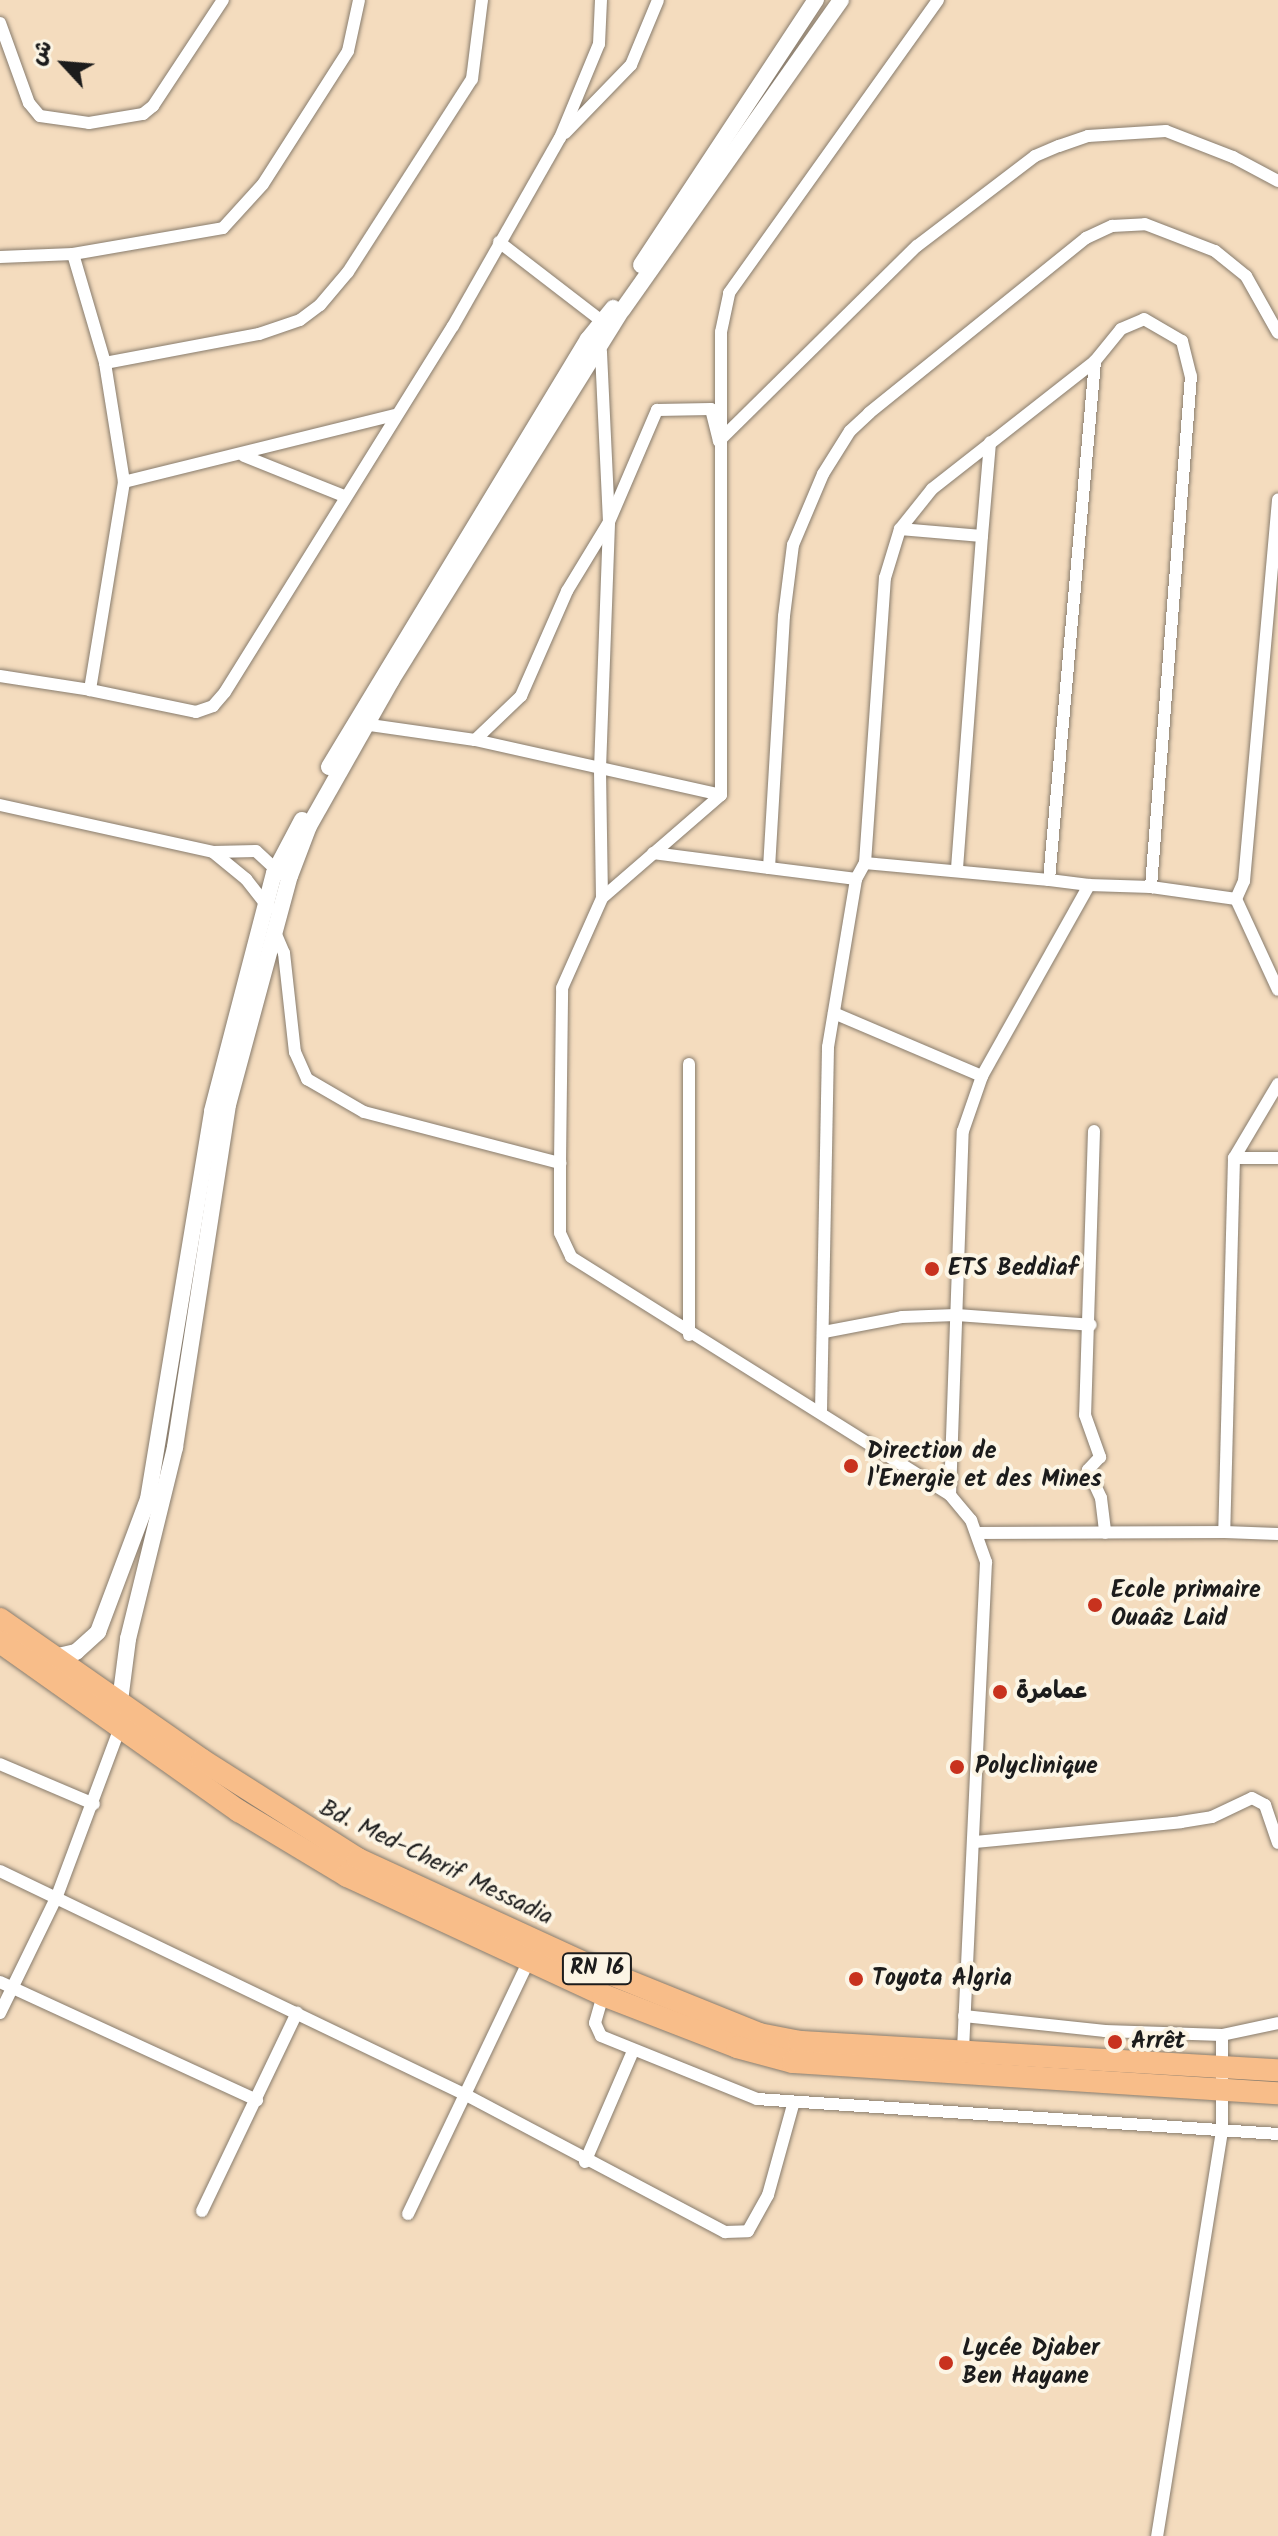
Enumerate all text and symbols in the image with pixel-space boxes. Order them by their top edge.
north arrow [24,24,104,104]
text: ش [21,35,63,72]
place label: ETS Beddiaf [948,1255,1078,1283]
marker: ETS Beddiaf [923,1260,941,1278]
place label: Direction de l'Energie et des Mines [867,1438,1102,1494]
marker: Direction de l'Energie et des Mines [842,1457,860,1475]
place label: Ecole primaire Ouaâz Laid [1111,1577,1261,1633]
marker: Ecole primaire Ouaâz Laid [1086,1596,1104,1614]
place label: عمامرة [1016,1678,1089,1706]
marker: عمامرة [991,1683,1009,1701]
place label: Polyclinique [975,1753,1098,1781]
marker: Polyclinique [946,1756,968,1778]
street label: Bd. Med-Cherif Messadia [315,1794,557,1932]
road number: RN 16 [561,1951,633,1987]
place label: Toyota Algria [872,1965,1012,1993]
marker: Toyota Algria [847,1970,865,1988]
place label: Arrêt [1131,2028,1185,2056]
marker: Arrêt [1106,2033,1124,2051]
place label: Lycée Djaber Ben Hayane [962,2335,1100,2391]
marker: Lycée Djaber Ben Hayane [937,2354,955,2372]

